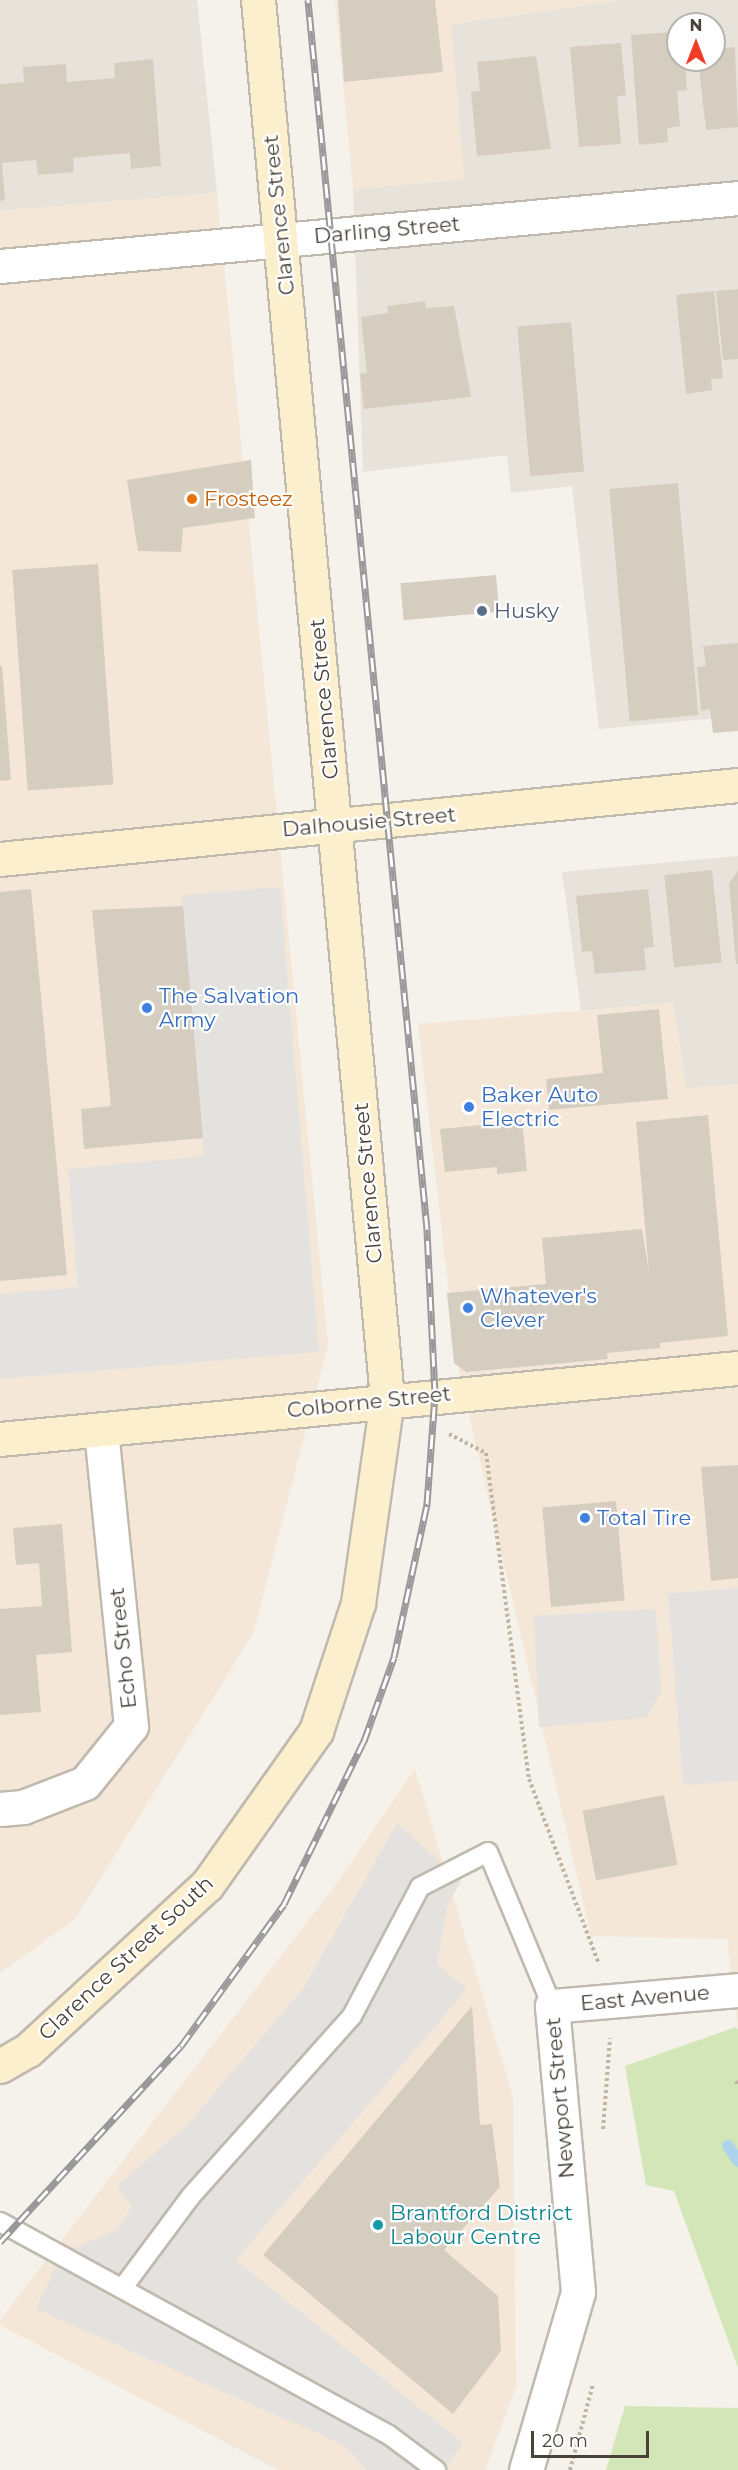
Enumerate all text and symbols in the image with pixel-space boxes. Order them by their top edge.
north arrow [666,12,726,72]
text: N [690,16,702,35]
street label: Clarence Street [258,133,300,297]
street label: Darling Street [313,211,461,249]
place label: Frosteez [204,486,293,512]
marker: Frosteez [185,492,199,506]
place label: Husky [494,598,559,624]
marker: Husky [475,604,489,618]
street label: Clarence Street [304,618,344,780]
street label: Dalhousie Street [281,802,457,842]
place label: The Salvation Army [159,983,299,1033]
marker: The Salvation Army [140,1001,154,1015]
place label: Baker Auto Electric [481,1082,598,1132]
marker: Baker Auto Electric [462,1100,476,1114]
street label: Clarence Street [348,1102,388,1264]
place label: Whatever's Clever [480,1283,597,1333]
marker: Whatever's Clever [461,1301,475,1315]
street label: Colborne Street [286,1381,452,1423]
place label: Total Tire [597,1505,691,1531]
marker: Total Tire [578,1511,592,1525]
street label: Echo Street [104,1586,142,1710]
street label: Clarence Street South [33,1870,219,2046]
street label: East Avenue [579,1980,711,2016]
street label: Newport Street [540,2016,580,2180]
place label: Brantford District Labour Centre [390,2200,573,2250]
marker: Brantford District Labour Centre [371,2218,385,2232]
scale bar [534,2419,652,2457]
text: 20 m [542,2430,588,2452]

